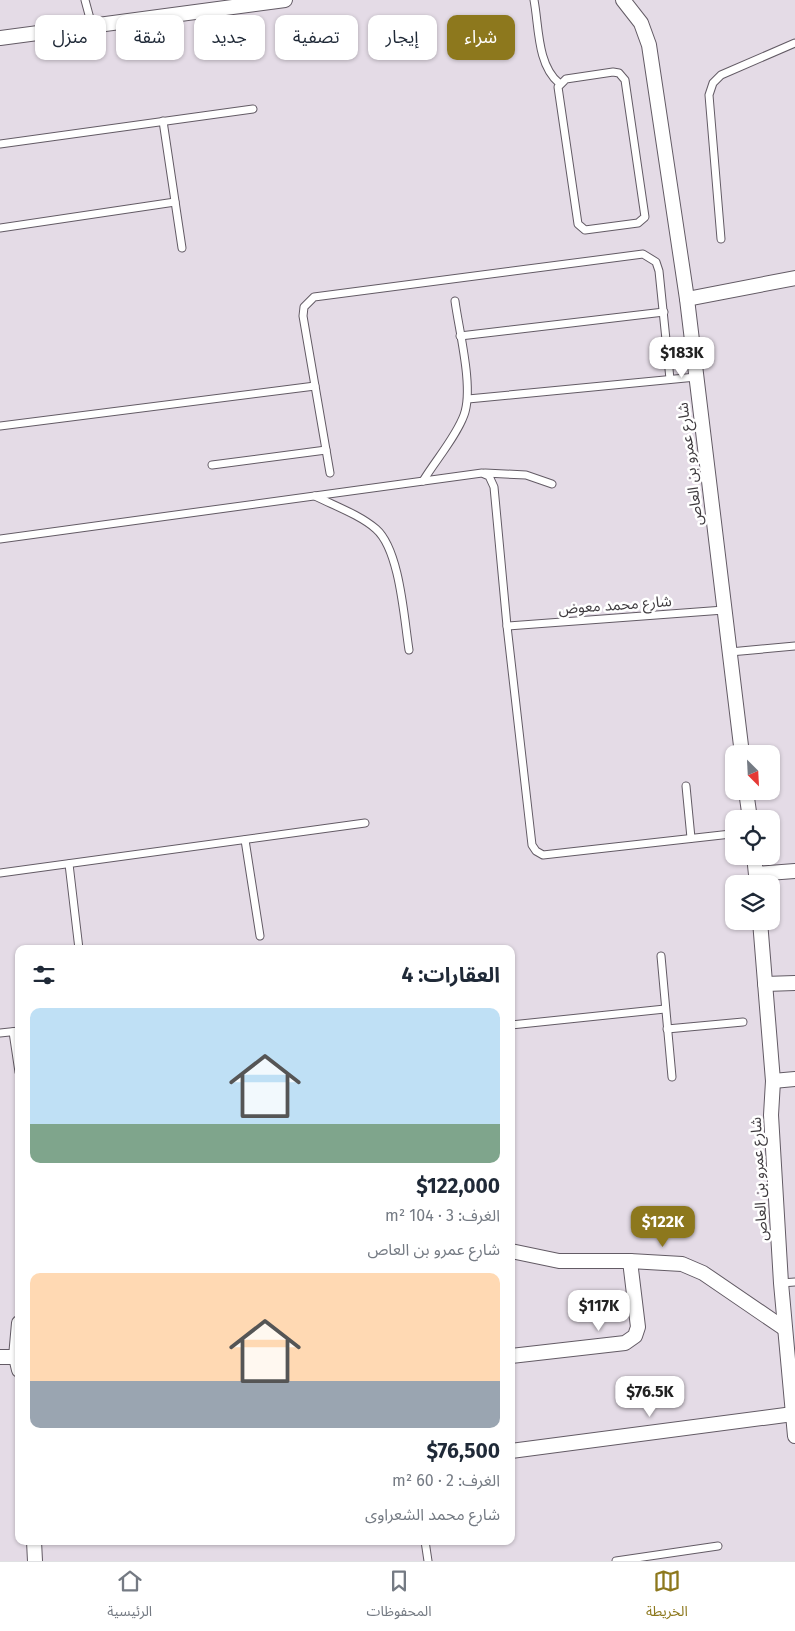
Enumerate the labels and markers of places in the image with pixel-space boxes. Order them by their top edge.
pin: $183K [647,336,717,379]
pin: $122K [628,1206,698,1248]
pin: $117K [564,1290,634,1332]
pin: $76.5K [609,1376,691,1418]

